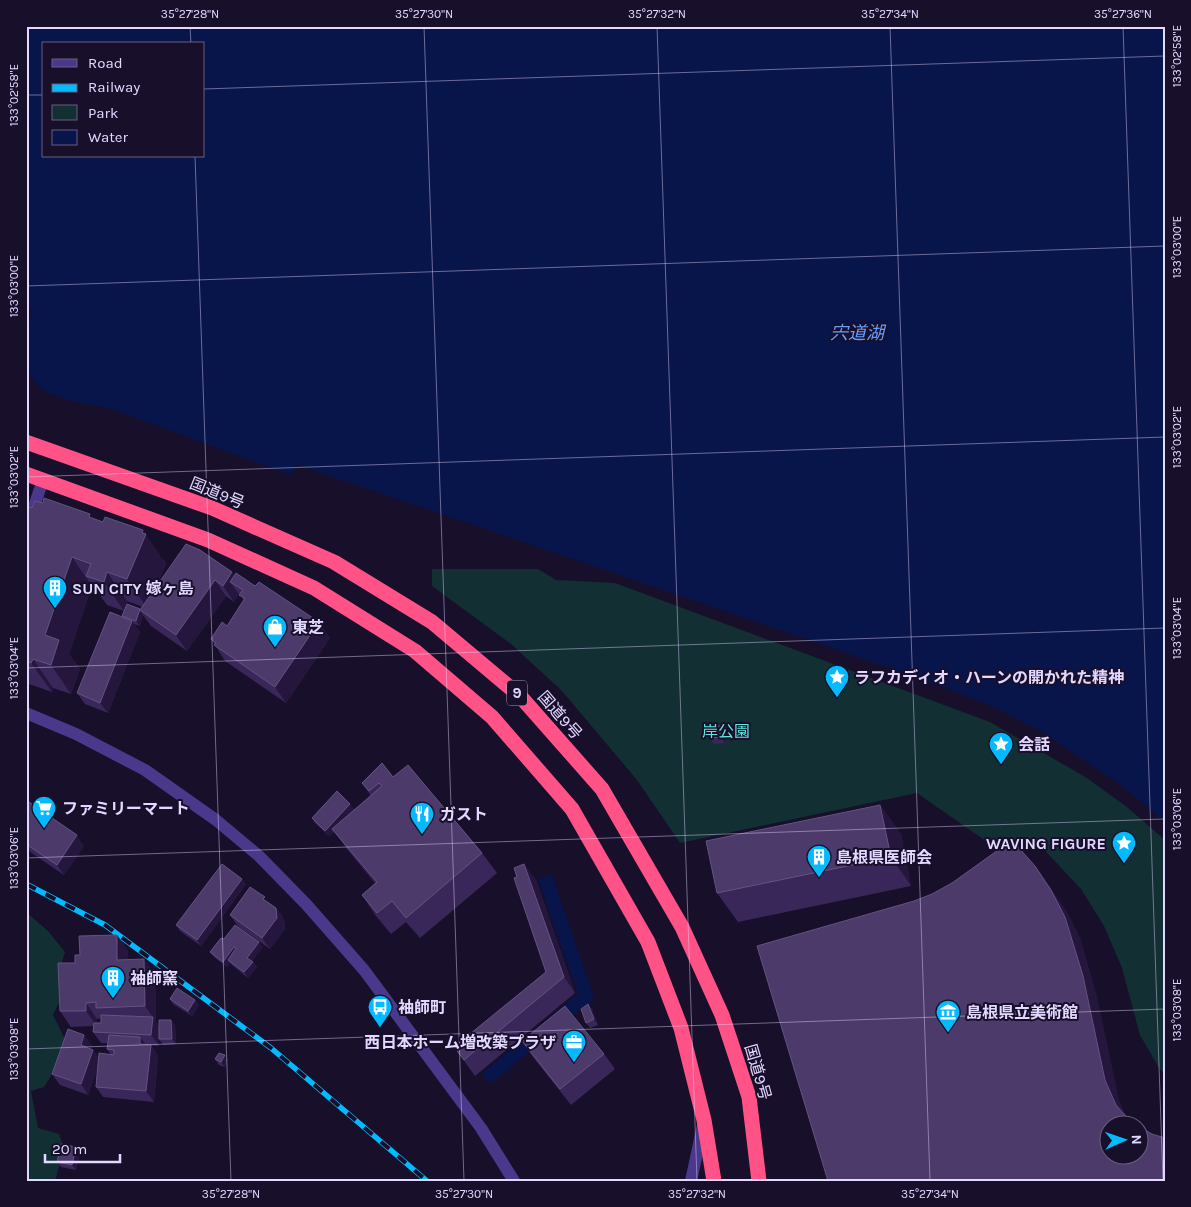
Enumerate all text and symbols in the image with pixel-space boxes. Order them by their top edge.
text: 35°27'28"N [161,7,219,21]
text: 35°27'30"N [395,7,453,21]
text: 35°27'32"N [628,7,686,21]
text: 35°27'34"N [861,7,919,21]
text: 35°27'36"N [1094,7,1152,21]
text: 133°02'58"E [1170,25,1184,87]
legend [42,42,205,158]
text: Road [88,54,123,72]
text: 133°02'58"E [7,64,21,126]
text: Railway [88,78,140,96]
text: Park [88,104,118,122]
text: Water [88,128,129,146]
text: 133°03'00"E [1170,216,1184,278]
text: 133°03'00"E [7,255,21,317]
water label: 宍道湖 [830,322,887,344]
text: 133°03'02"E [1170,406,1184,468]
text: 133°03'02"E [7,446,21,508]
street label: 国道9号 [187,473,247,513]
building icon: SUN CITY 嫁ヶ島 [42,575,68,609]
place label: SUN CITY 嫁ヶ島 [72,579,194,598]
text: 133°03'04"E [1170,597,1184,659]
shop icon: 東芝 [262,614,288,648]
place label: 東芝 [292,618,324,637]
text: 133°03'04"E [7,637,21,699]
place icon: ラフカディオ・ハーンの開かれた精神 [824,664,850,698]
place label: ラフカディオ・ハーンの開かれた精神 [854,668,1124,687]
road number: 9 [507,680,527,706]
street label: 国道9号 [534,687,586,743]
park label: 岸公園 [702,722,750,741]
place icon: 会話 [988,731,1014,765]
place label: 会話 [1018,735,1050,754]
text: 133°03'06"E [1170,788,1184,850]
supermarket icon: ファミリーマート [31,795,57,829]
place label: ファミリーマート [62,799,190,818]
restaurant icon: ガスト [409,801,435,835]
place label: ガスト [440,805,488,824]
text: 133°03'06"E [7,827,21,889]
place icon: WAVING FIGURE [1111,830,1137,864]
place label: WAVING FIGURE [986,834,1106,853]
building icon: 島根県医師会 [806,844,832,878]
place label: 島根県医師会 [836,848,932,867]
building icon: 袖師窯 [100,965,126,999]
place label: 袖師窯 [130,969,178,988]
text: 133°03'08"E [1170,979,1184,1041]
bus stop icon: 袖師町 [367,994,393,1028]
place label: 袖師町 [398,998,446,1017]
museum icon: 島根県立美術館 [935,999,961,1033]
place label: 島根県立美術館 [966,1003,1078,1022]
text: 133°03'08"E [7,1018,21,1080]
office icon: 西日本ホーム増改築プラザ [561,1029,587,1063]
place label: 西日本ホーム増改築プラザ [364,1033,556,1052]
street label: 国道9号 [741,1042,775,1102]
north arrow [1098,1114,1148,1164]
scale bar [45,1132,120,1164]
text: N [1128,1134,1145,1145]
text: 20 m [52,1140,87,1158]
text: 35°27'28"N [202,1187,260,1201]
text: 35°27'30"N [435,1187,493,1201]
text: 35°27'32"N [668,1187,726,1201]
text: 35°27'34"N [901,1187,959,1201]

